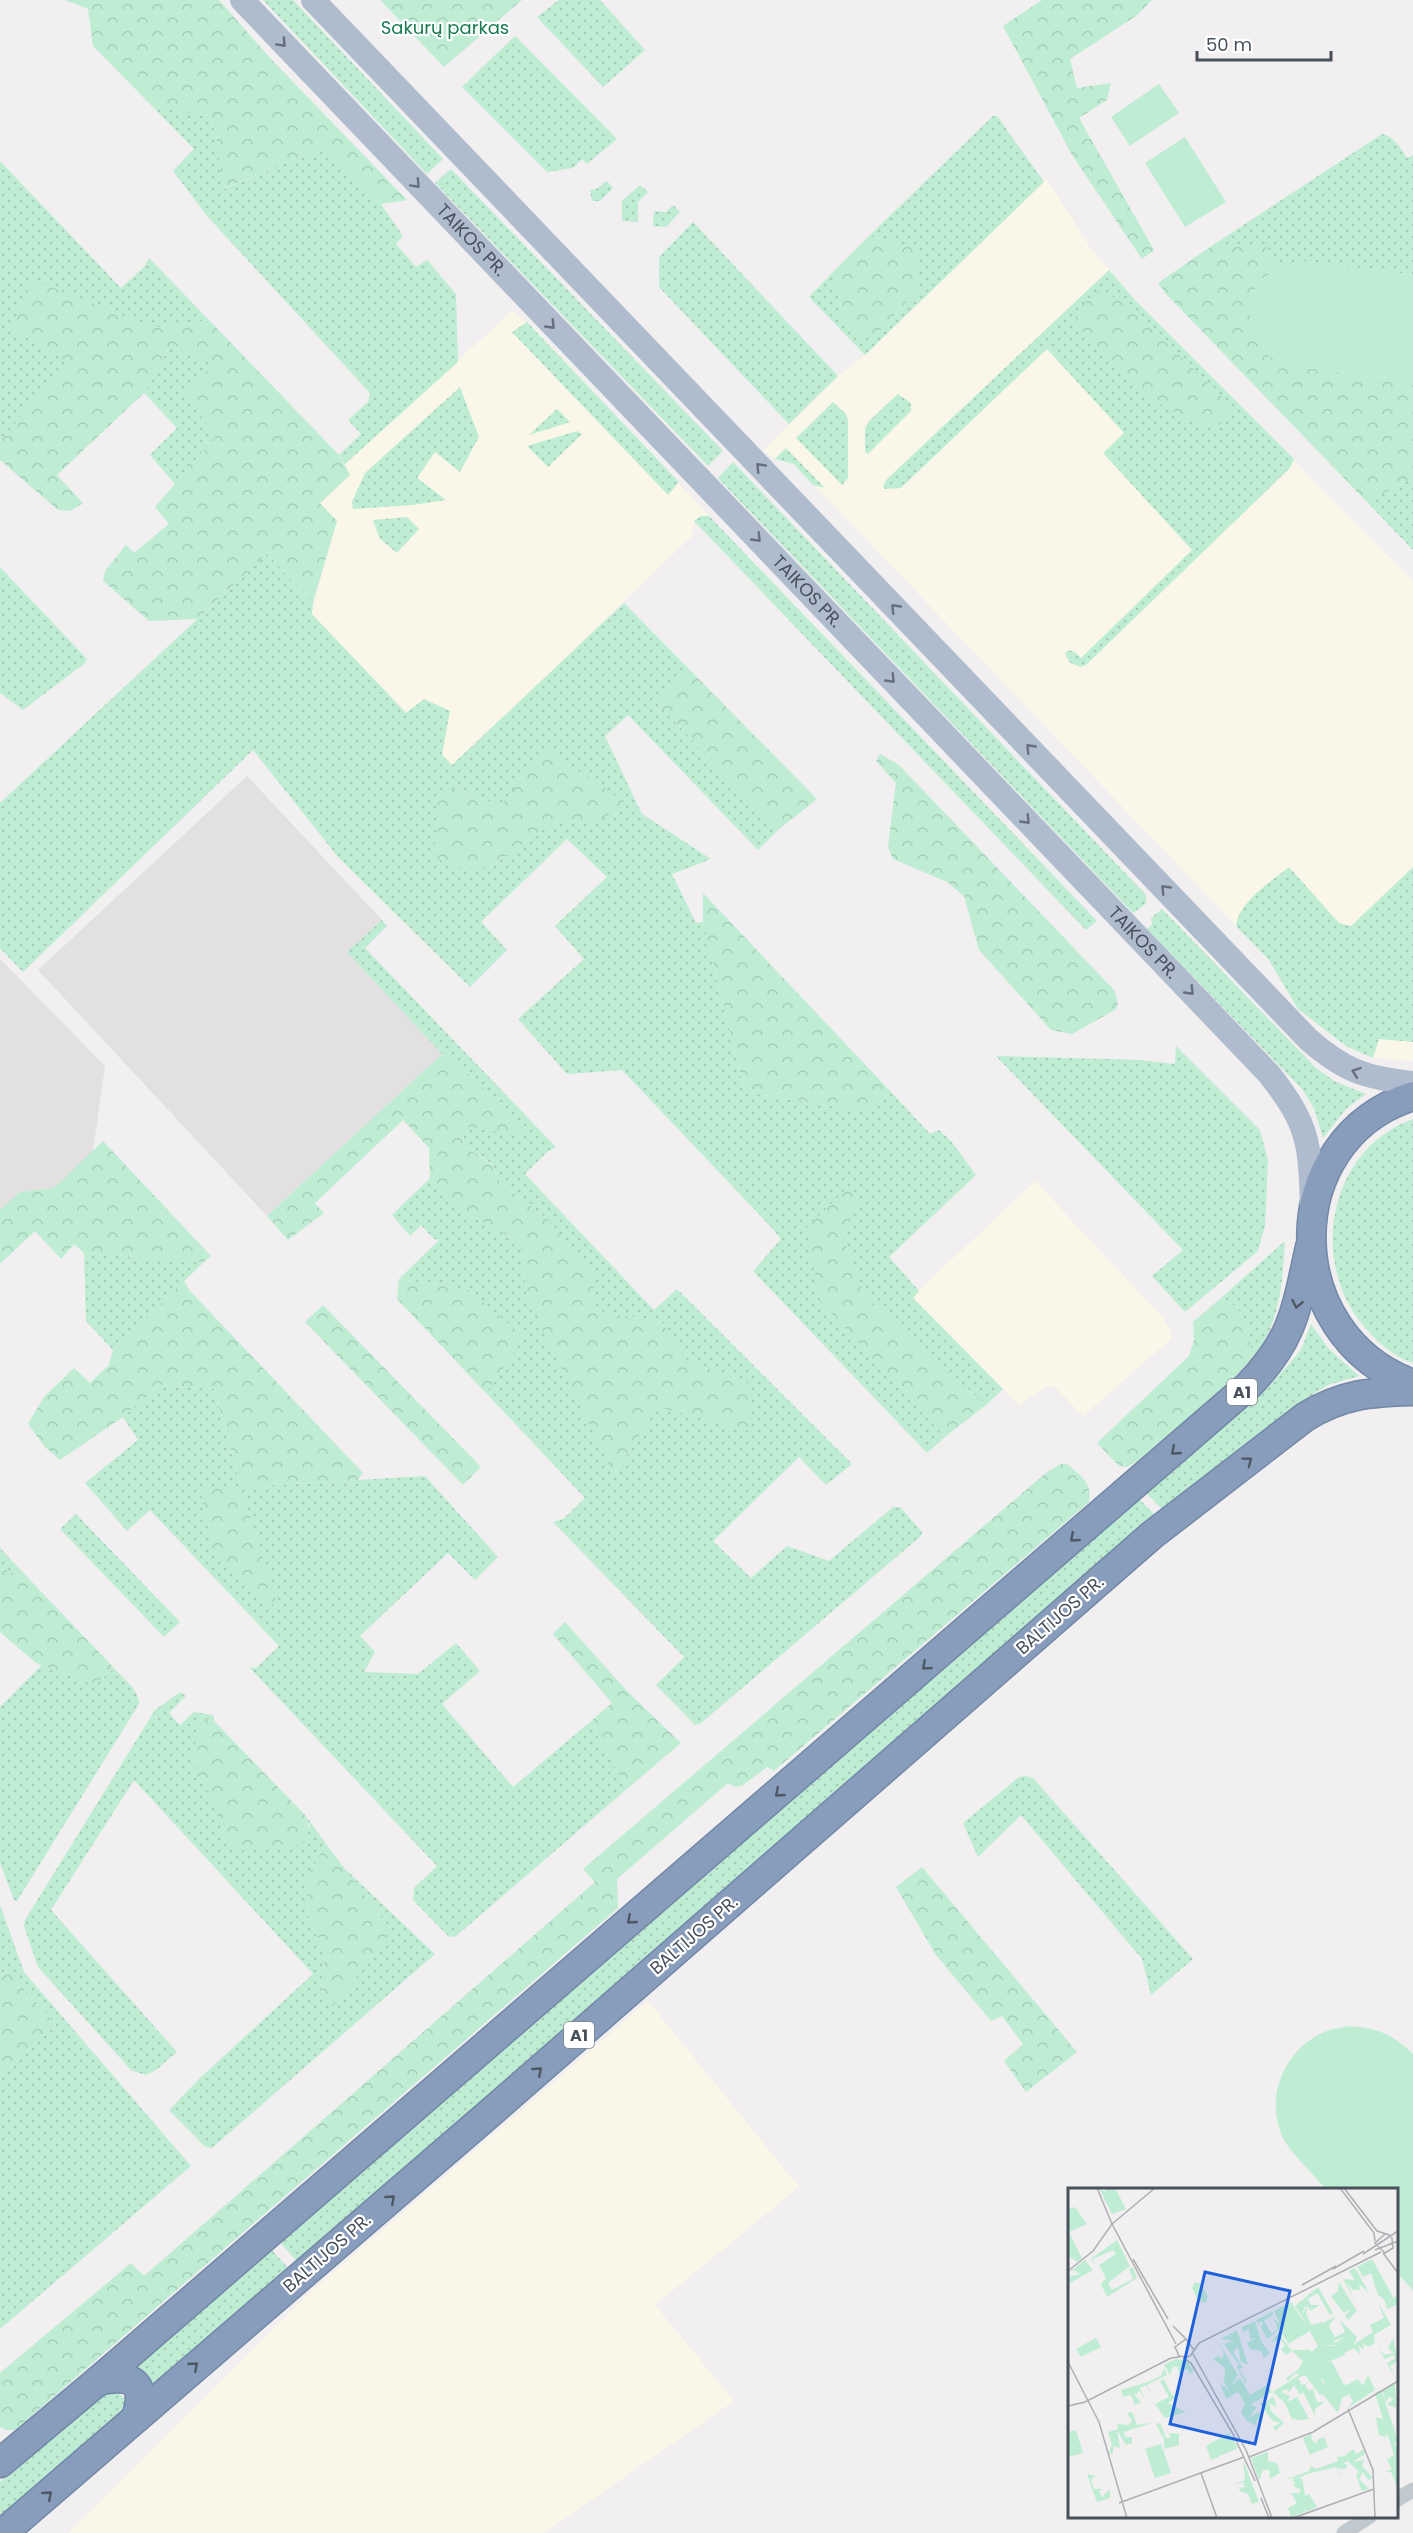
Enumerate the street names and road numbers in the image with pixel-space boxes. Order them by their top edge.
street label: TAIKOS PR. [431,198,513,281]
street label: TAIKOS PR. [767,549,848,633]
street label: TAIKOS PR. [1103,900,1184,984]
road number: A1 [1227,1379,1257,1405]
street label: BALTIJOS PR. [1010,1569,1109,1660]
street label: BALTIJOS PR. [644,1889,743,1980]
road number: A1 [564,2022,594,2048]
street label: BALTIJOS PR. [277,2207,376,2298]

